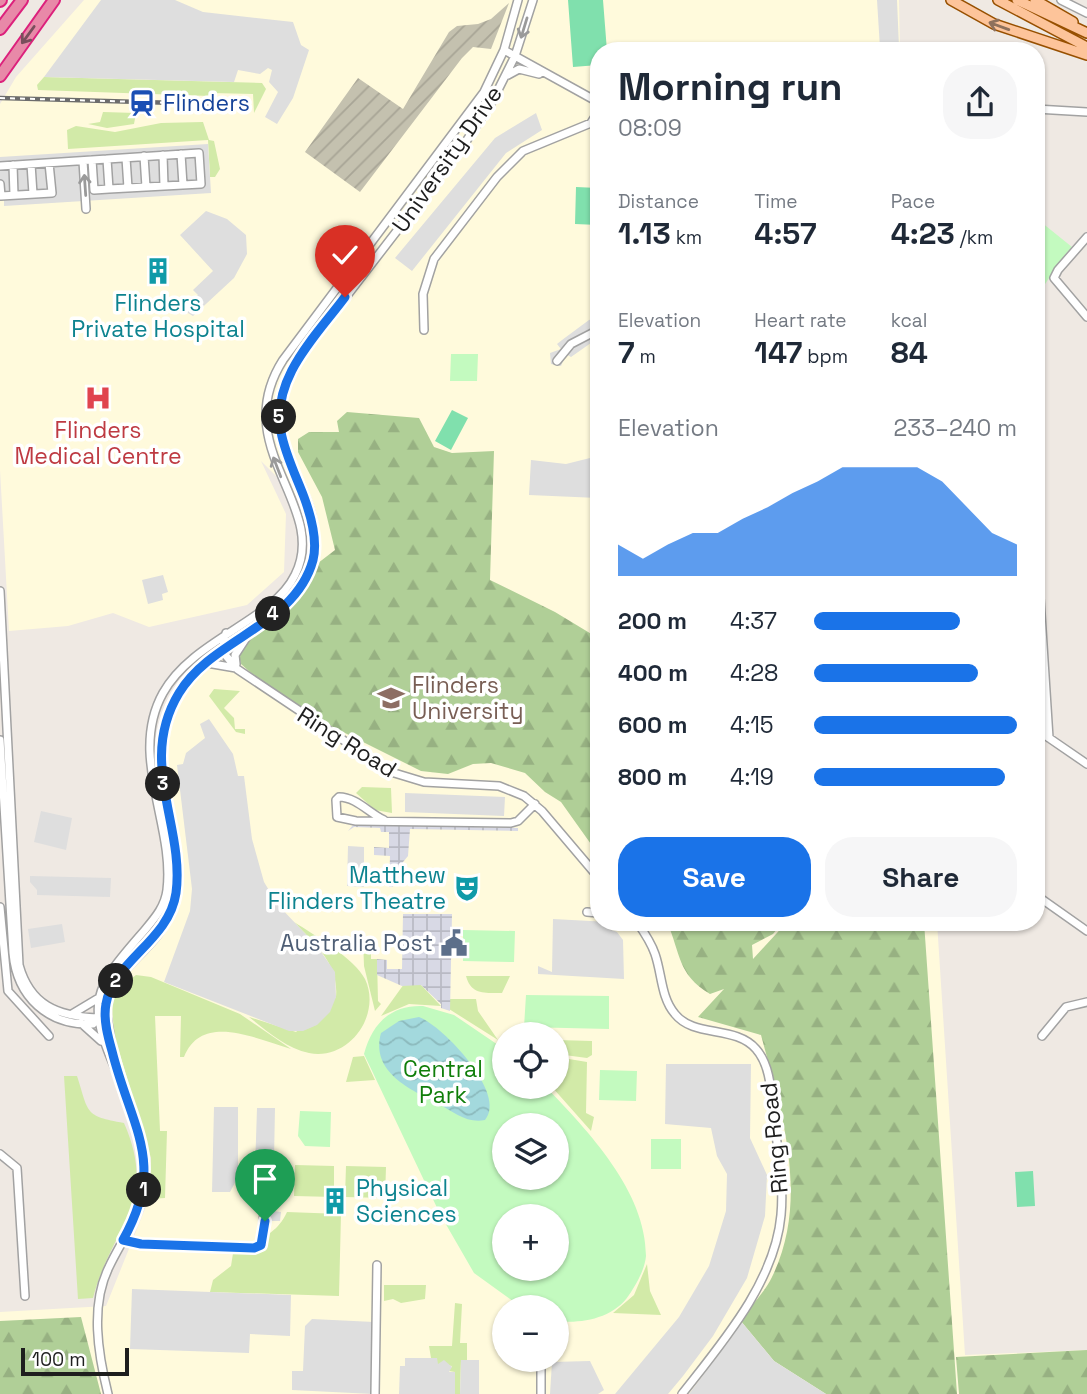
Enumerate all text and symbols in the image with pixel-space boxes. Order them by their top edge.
one-way arrow [517,17,529,39]
one-way arrow [989,18,1011,31]
one-way arrow [20,25,35,44]
text: Morning run [618,63,843,111]
button: share [943,65,1017,139]
street label: University Drive [385,80,509,238]
station icon: Flinders [127,88,157,118]
place label: Flinders [163,88,250,118]
text: 08:09 [618,113,682,143]
one-way arrow [78,174,91,196]
text: Distance [618,189,699,214]
text: Time [754,189,798,214]
text: Pace [891,189,935,214]
text: 1.13 [618,214,671,253]
text: 4:57 [754,214,817,253]
text: 4:23 [891,214,955,253]
pin [315,225,375,297]
text: km [671,225,702,250]
text: /km [955,225,993,250]
icon: check [326,236,364,274]
building icon: Flinders Private Hospital [143,256,173,286]
place label: Flinders Private Hospital [71,288,245,344]
text: Elevation [618,308,701,333]
text: Heart rate [754,308,847,333]
text: kcal [891,308,927,333]
text: 7 [618,333,635,372]
text: 147 [754,333,802,372]
text: 84 [891,333,928,372]
text: m [635,344,656,369]
text: bpm [802,344,848,369]
hospital icon: Flinders Medical Centre [83,383,113,413]
pin: 5 [262,400,296,434]
text: 5 [273,404,284,429]
text: Elevation [618,413,719,443]
text: 233–240 m [893,413,1017,443]
place label: Flinders Medical Centre [14,415,182,471]
one-way arrow [269,456,282,478]
pin: 4 [256,596,290,632]
text: 4 [266,601,279,626]
text: 200 m [618,606,687,636]
text: 4:37 [730,606,777,636]
text: 400 m [618,658,688,688]
text: 4:28 [730,658,778,688]
place label: Flinders University [412,670,523,726]
school or university icon: Flinders University [376,683,406,713]
street label: Ring Road [292,700,402,784]
text: 600 m [618,710,688,740]
text: 4:15 [730,710,774,740]
text: 800 m [618,762,687,792]
text: 4:19 [730,762,774,792]
pin: 3 [146,766,180,802]
text: 3 [157,771,168,796]
button: Save [618,837,811,917]
button: Share [825,837,1017,917]
place label: Matthew Flinders Theatre [268,860,446,916]
theatre icon: Matthew Flinders Theatre [452,873,482,903]
place label: Australia Post [280,928,433,958]
public building icon: Australia Post [439,928,469,958]
pin: 2 [99,964,134,998]
text: 2 [110,968,121,993]
map controls [492,1022,569,1372]
button: locate [492,1022,569,1099]
park label: Central Park [403,1054,483,1110]
street label: Ring Road [753,1081,795,1195]
button: layers [492,1113,569,1190]
pin [235,1149,295,1221]
icon: arrive [246,1160,284,1198]
pin: 1 [127,1172,162,1208]
place label: Physical Sciences [356,1173,457,1229]
text: 1 [139,1177,148,1202]
building icon: Physical Sciences [320,1186,350,1216]
button: + [492,1204,569,1281]
button: − [492,1295,569,1372]
scale bar [21,1345,130,1377]
text: 100 m [32,1347,86,1372]

